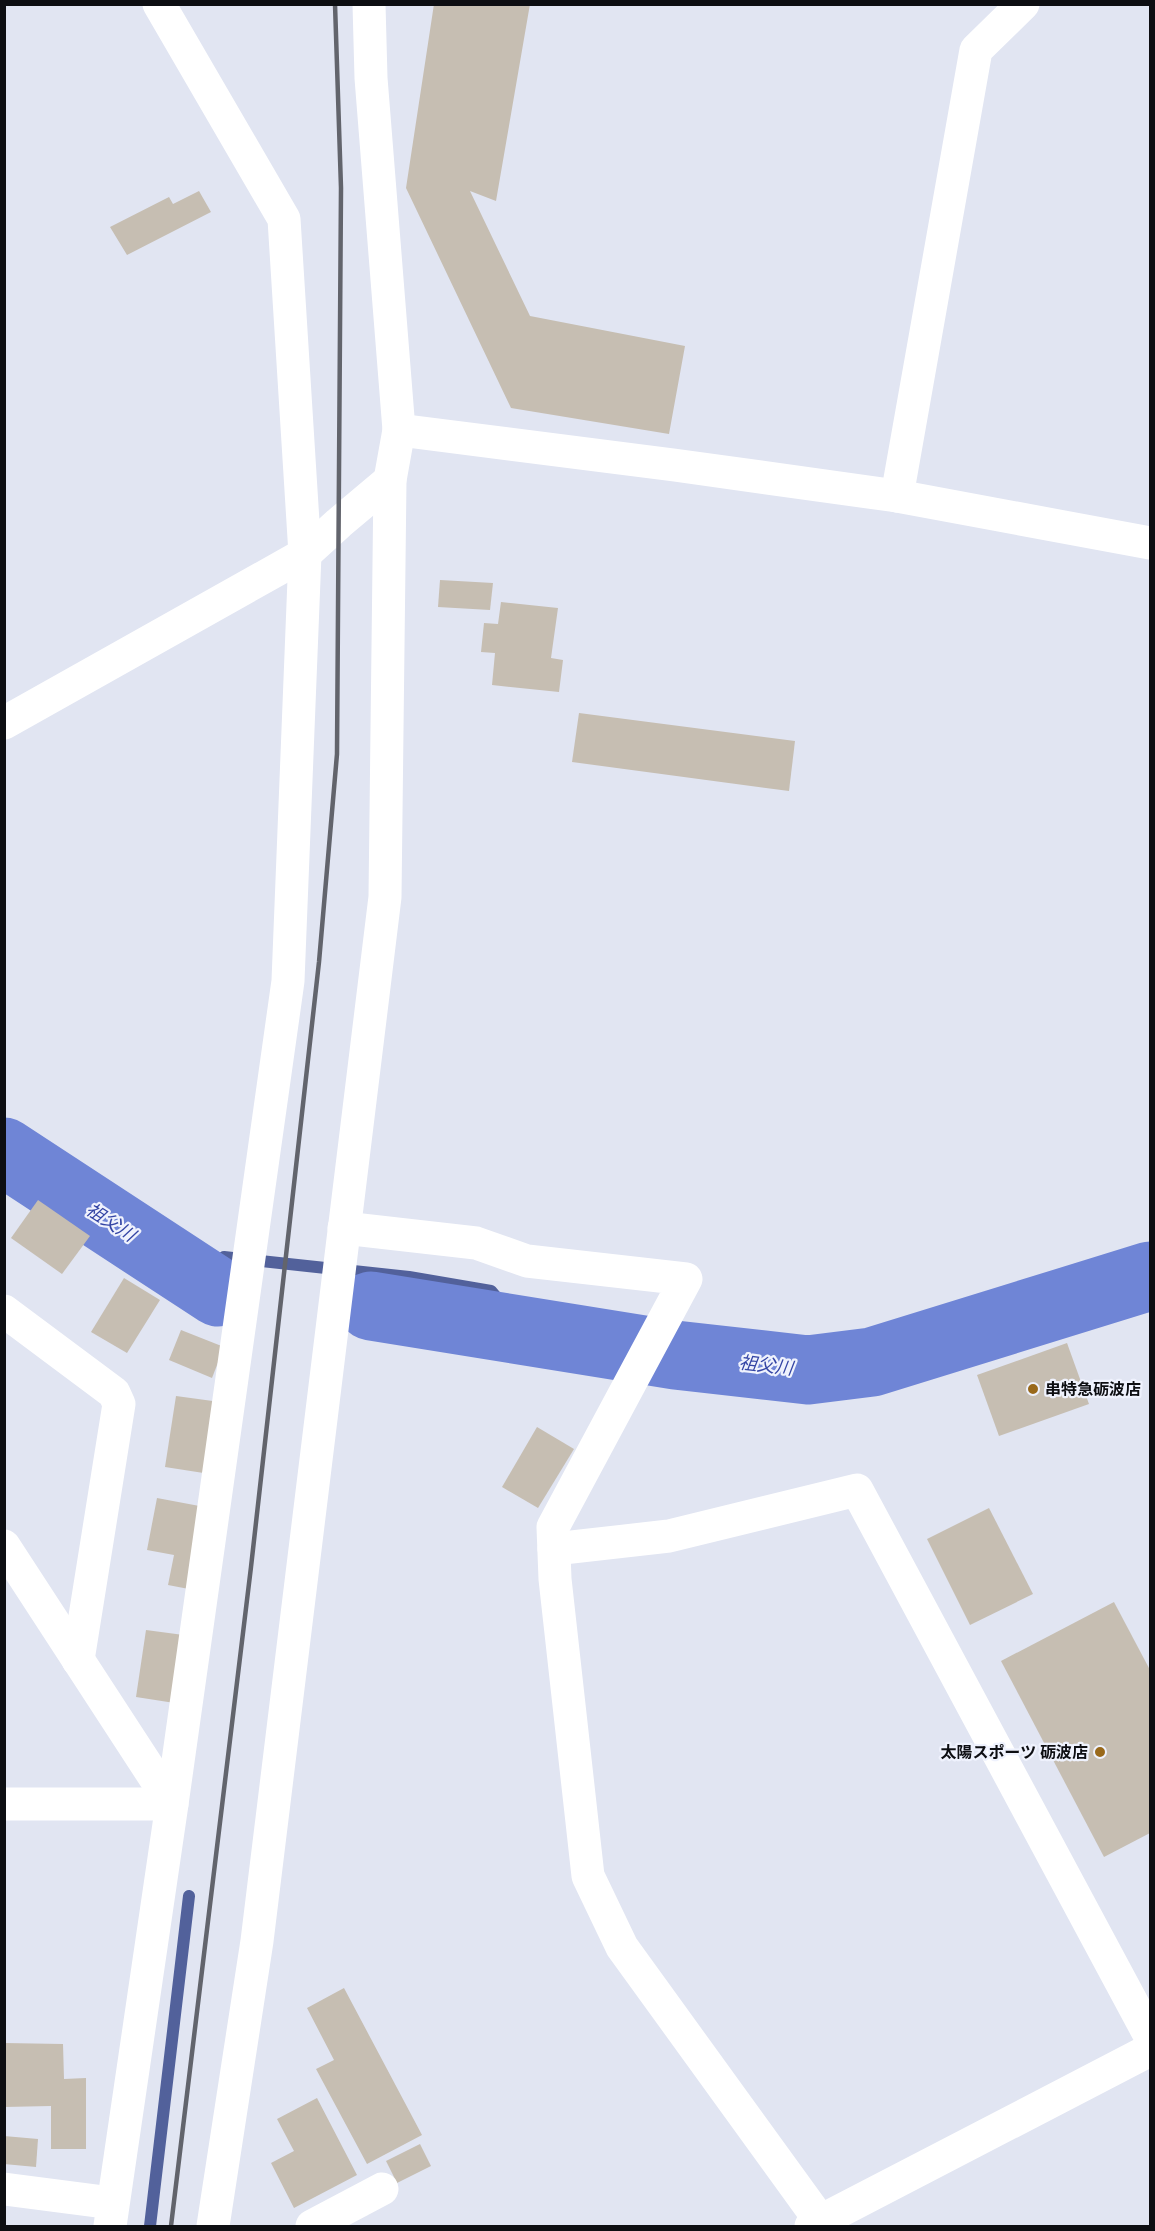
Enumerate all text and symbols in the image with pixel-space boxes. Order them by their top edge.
water label: 祖父川 [83,1198,141,1247]
water label: 祖父川 [738,1351,796,1379]
place label: 串特急砺波店 [1045,1379,1141,1399]
marker: 串特急砺波店 [1026,1382,1040,1396]
place label: 太陽スポーツ 砺波店 [941,1742,1088,1762]
marker: 太陽スポーツ 砺波店 [1093,1745,1107,1759]

